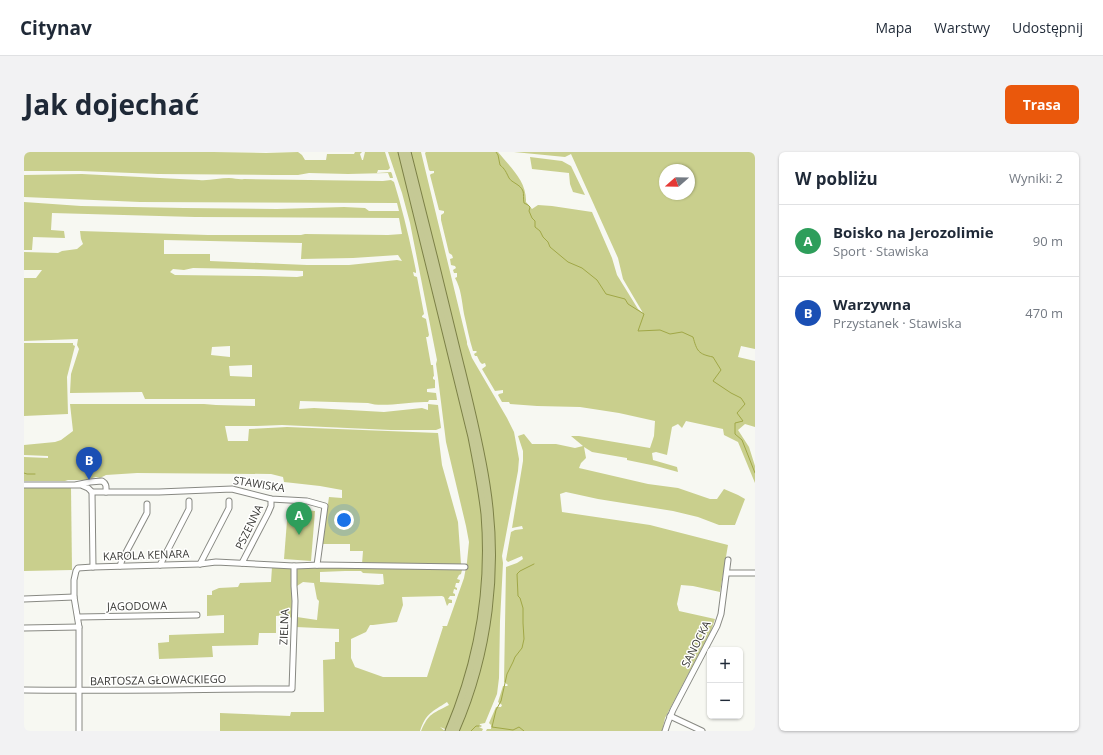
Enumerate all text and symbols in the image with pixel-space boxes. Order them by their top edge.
text: Citynav [20,15,92,41]
text: Mapa [875,18,912,37]
text: Warstwy [934,18,990,37]
text: Udostępnij [1012,18,1083,37]
text: Jak dojechać [24,85,199,123]
button: Trasa [1005,85,1079,124]
north arrow [659,164,695,200]
text: W pobliżu [795,167,878,190]
text: Wyniki: 2 [1009,169,1063,187]
text: Boisko na Jerozolimie [833,222,994,242]
text: A [804,232,812,250]
text: 90 m [1033,232,1063,250]
text: Sport · Stawiska [833,242,929,260]
text: Warzywna [833,294,911,314]
text: B [804,304,812,322]
text: 470 m [1025,304,1063,322]
text: Przystanek · Stawiska [833,314,962,332]
pin: B [76,447,102,480]
street label: STAWISKA [232,472,286,495]
street label: PSZENNA [231,502,266,552]
pin: A [286,502,312,535]
your location [334,510,354,530]
street label: KAROLA KENARA [103,545,189,564]
street label: JAGODOWA [106,597,167,614]
street label: ZIELNA [275,608,292,645]
street label: SANOCKA [677,618,714,670]
map controls [707,647,743,719]
button: + [707,647,743,683]
street label: BARTOSZA GŁOWACKIEGO [90,671,226,688]
button: − [707,683,743,719]

